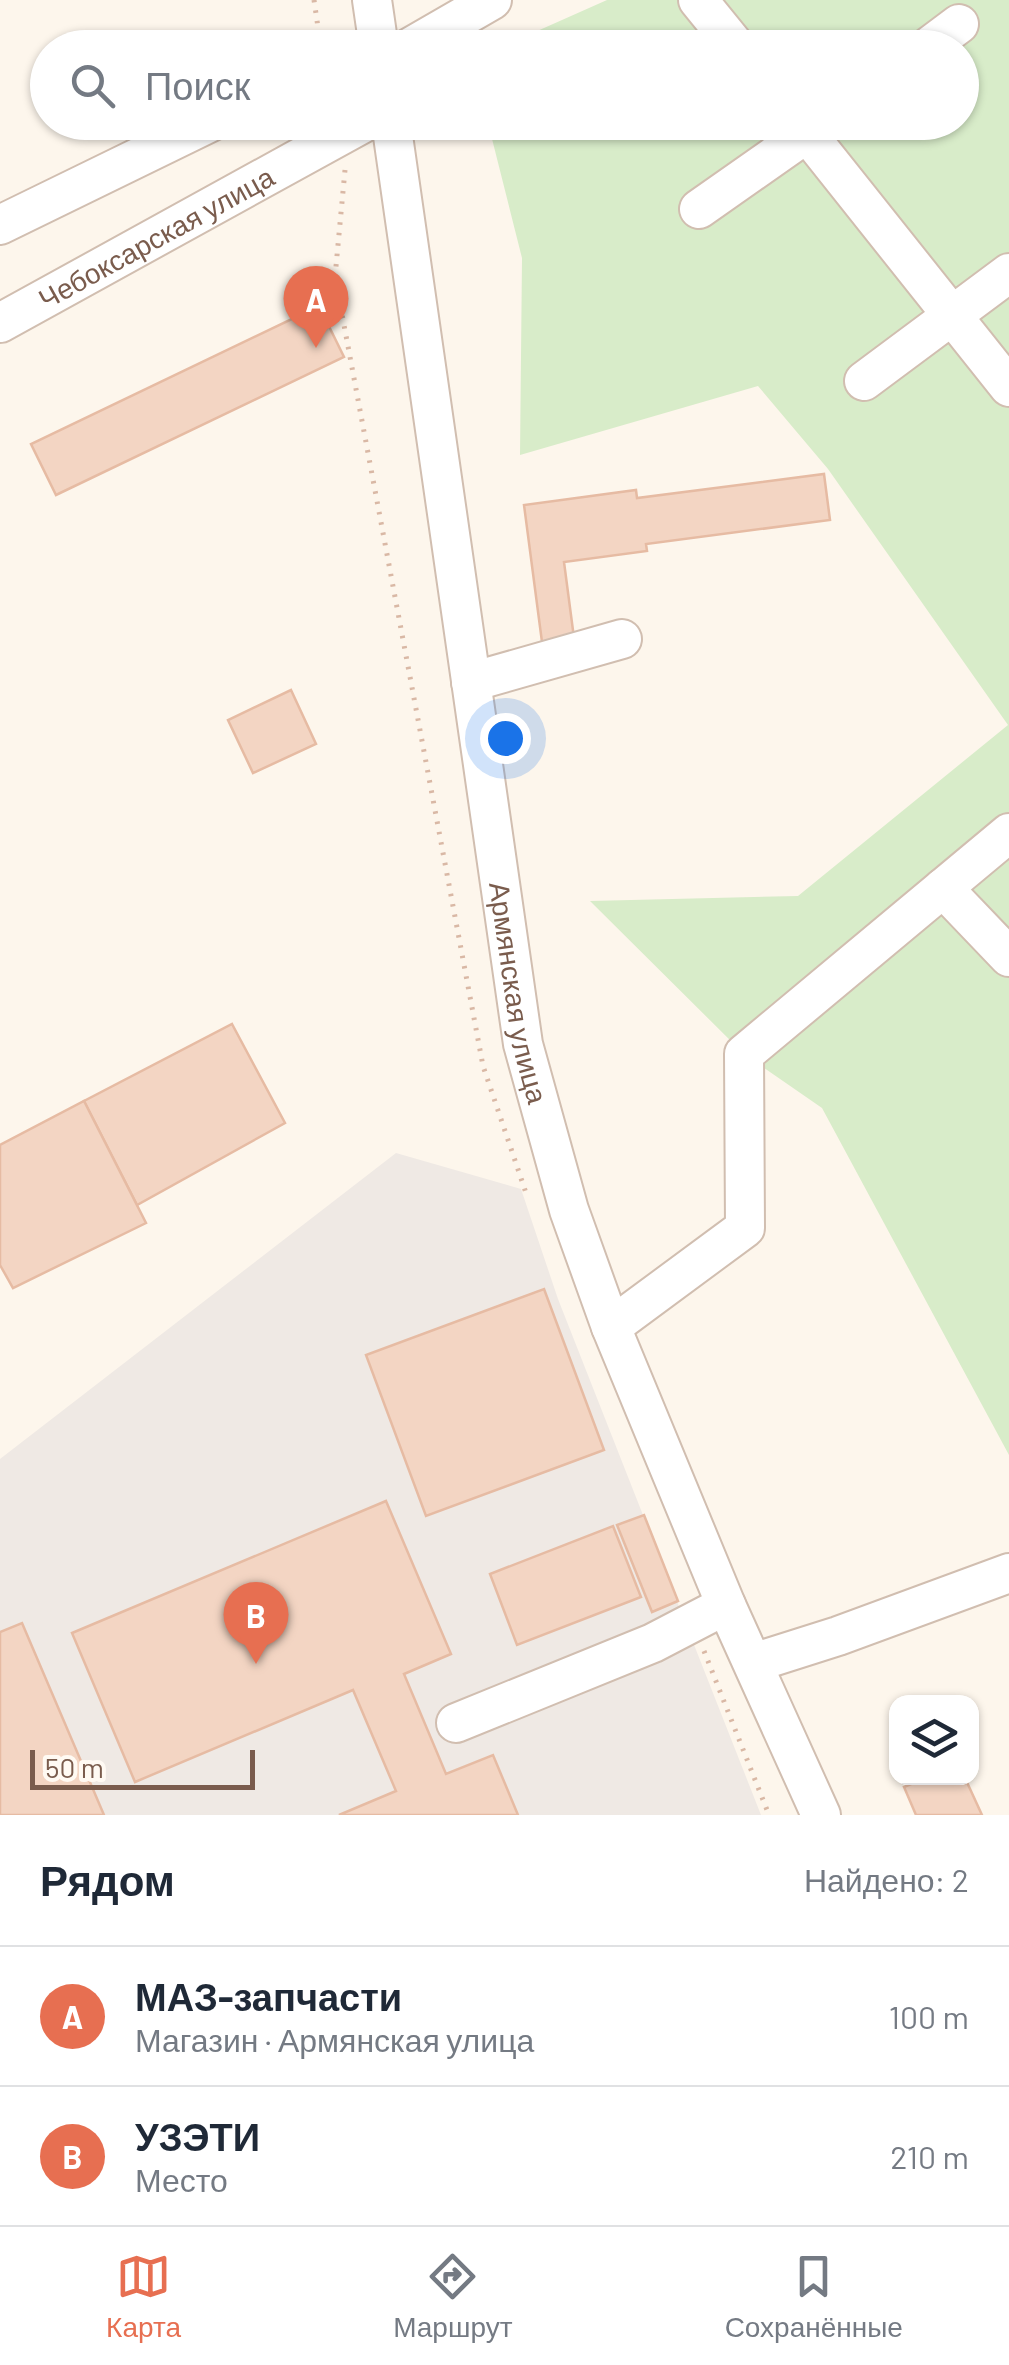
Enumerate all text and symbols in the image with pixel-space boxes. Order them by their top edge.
search box [30,30,979,140]
icon: search [65,58,120,113]
text: Поиск [145,62,250,108]
street label: Чебоксарская улица [32,158,280,316]
pin: A [284,266,348,348]
your location [480,713,531,764]
street label: Армянская улица [483,880,556,1108]
pin: B [224,1582,288,1664]
map controls [889,1695,979,1785]
button: layers [889,1695,979,1785]
scale bar [30,1745,255,1790]
text: 50 m [45,1750,104,1784]
text: Рядом [40,1854,175,1904]
text: Найдено: 2 [804,1860,969,1898]
text: МАЗ-запчасти [135,1973,402,2019]
text: A [62,1997,83,2035]
text: 100 m [889,1997,969,2035]
text: Магазин · Армянская улица [135,2020,534,2058]
text: УЗЭТИ [135,2113,260,2159]
text: B [63,2137,82,2175]
text: 210 m [890,2137,969,2175]
text: Место [135,2160,228,2198]
tab: Карта [106,2249,181,2344]
tab: Маршрут [393,2249,512,2344]
tab: Сохранённые [725,2249,903,2344]

